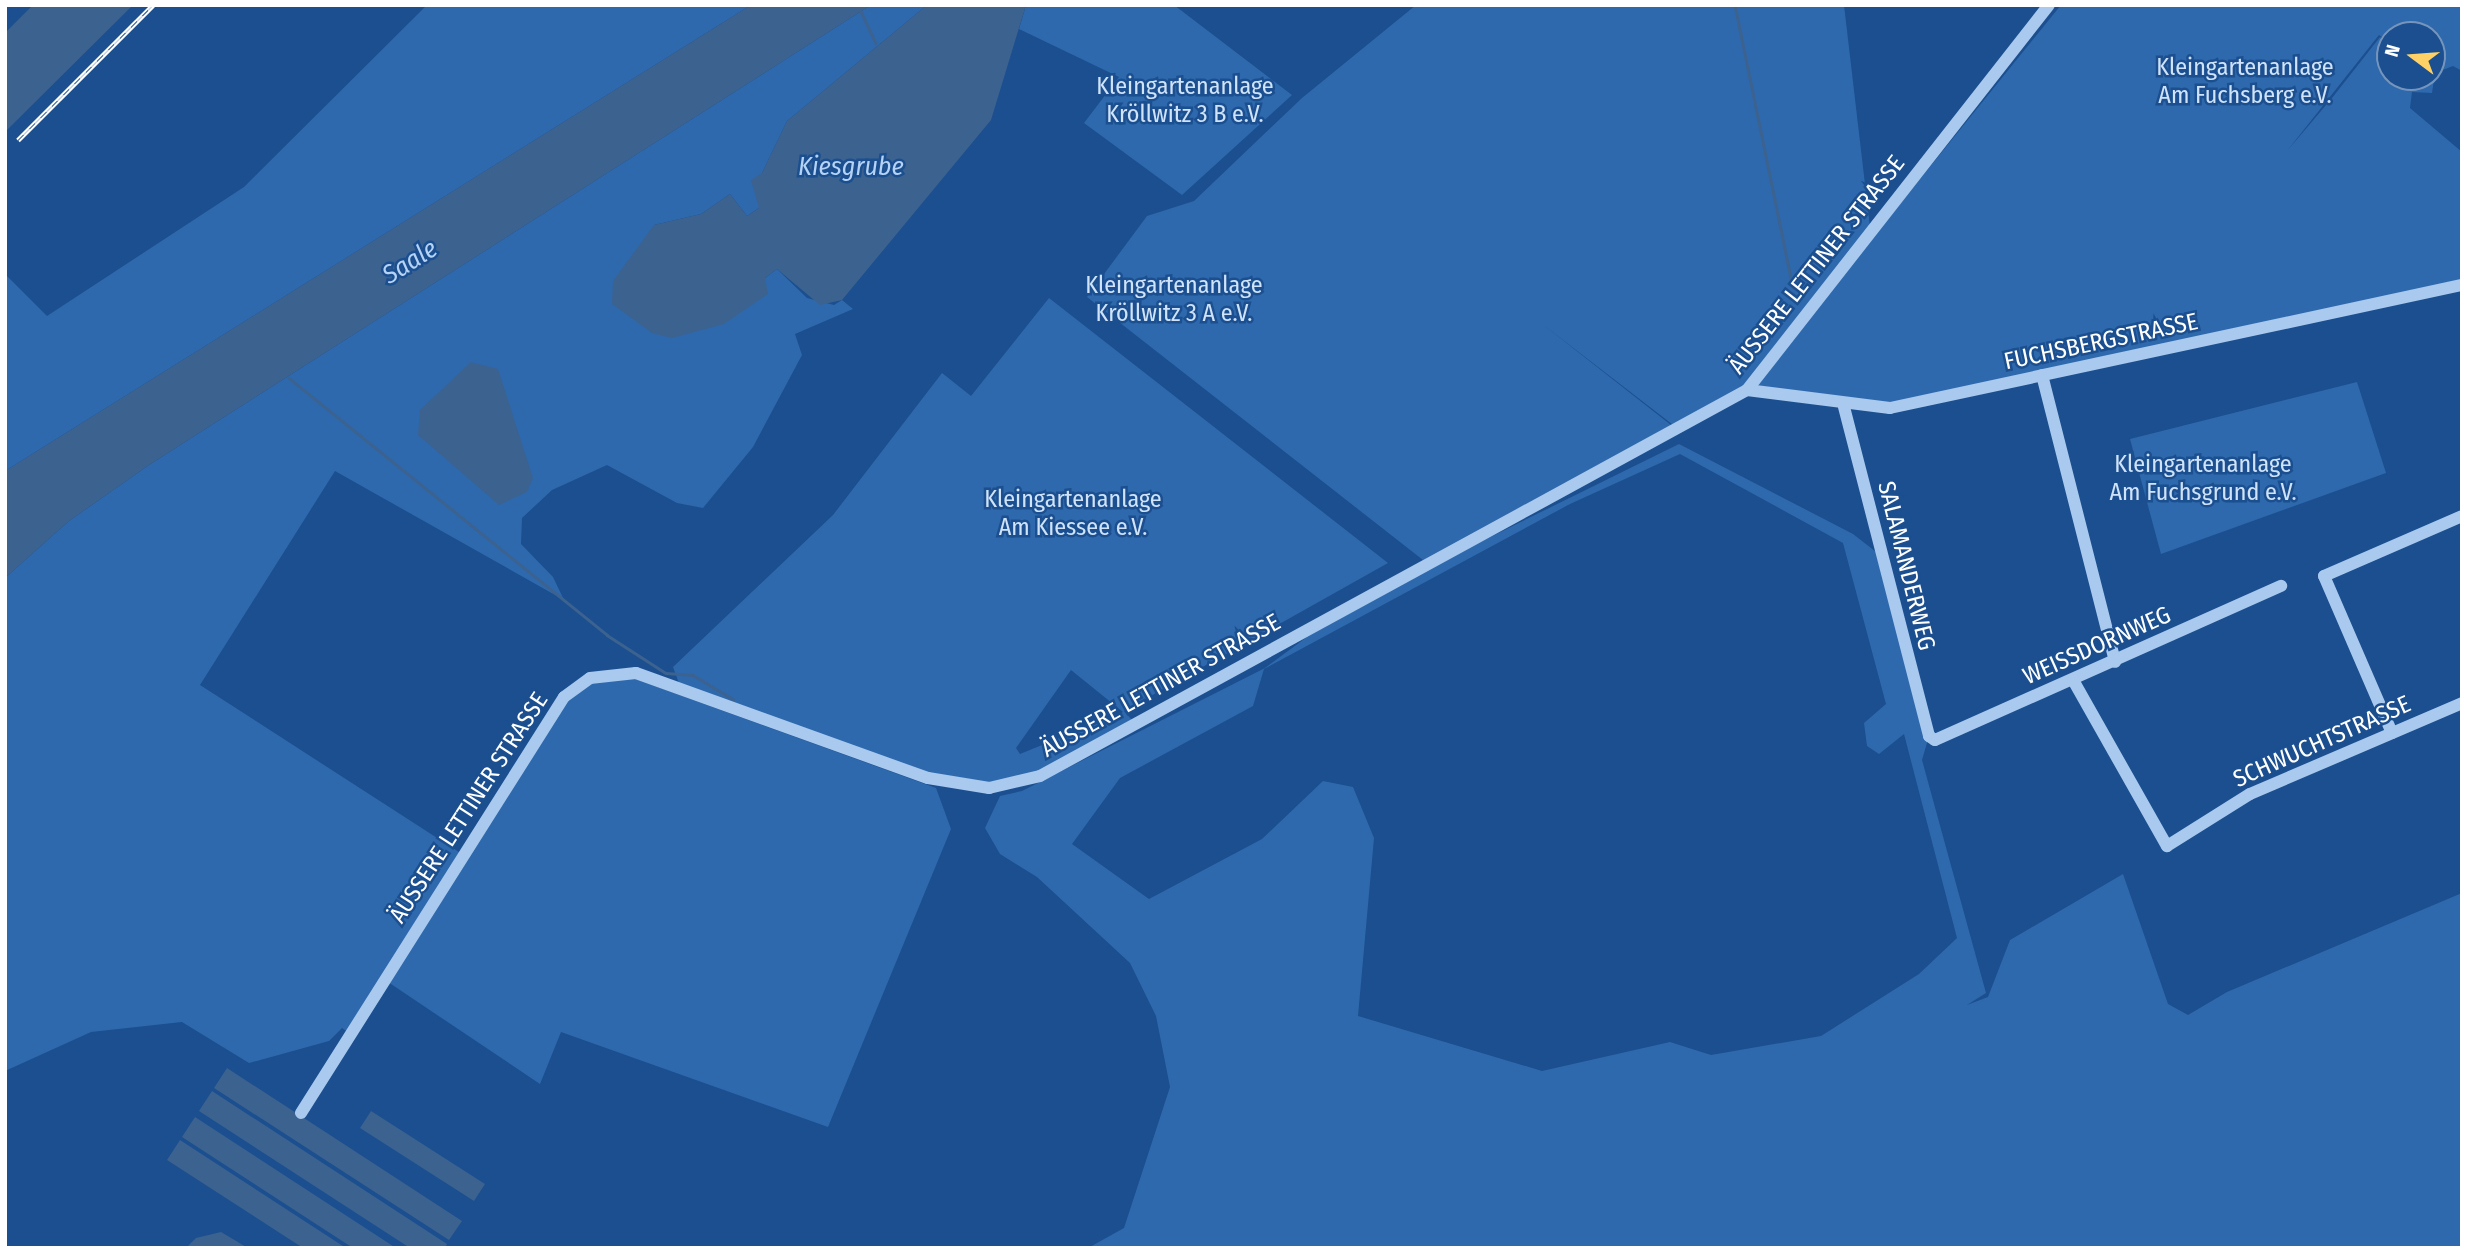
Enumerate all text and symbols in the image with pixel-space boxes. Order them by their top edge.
north arrow [2376,21,2446,91]
text: N [2380,42,2405,59]
park label: Kleingartenanlage Am Fuchsberg e.V. [2156,54,2334,110]
park label: Kleingartenanlage Kröllwitz 3 B e.V. [1096,73,1274,129]
street label: ÄUSSERE LETTINER STRASSE [1723,150,1911,380]
water label: Kiesgrube [798,151,904,183]
water label: Saale [377,233,443,291]
park label: Kleingartenanlage Kröllwitz 3 A e.V. [1085,272,1263,328]
street label: FUCHSBERGSTRASSE [2002,307,2200,377]
park label: Kleingartenanlage Am Fuchsgrund e.V. [2109,451,2297,507]
street label: SALAMANDERWEG [1871,479,1941,653]
park label: Kleingartenanlage Am Kiessee e.V. [984,486,1162,542]
street label: WEISSDORNWEG [2019,601,2175,691]
street label: ÄUSSERE LETTINER STRASSE [1036,608,1286,764]
street label: ÄUSSERE LETTINER STRASSE [384,687,554,929]
street label: SCHWUCHTSTRASSE [2229,690,2415,794]

